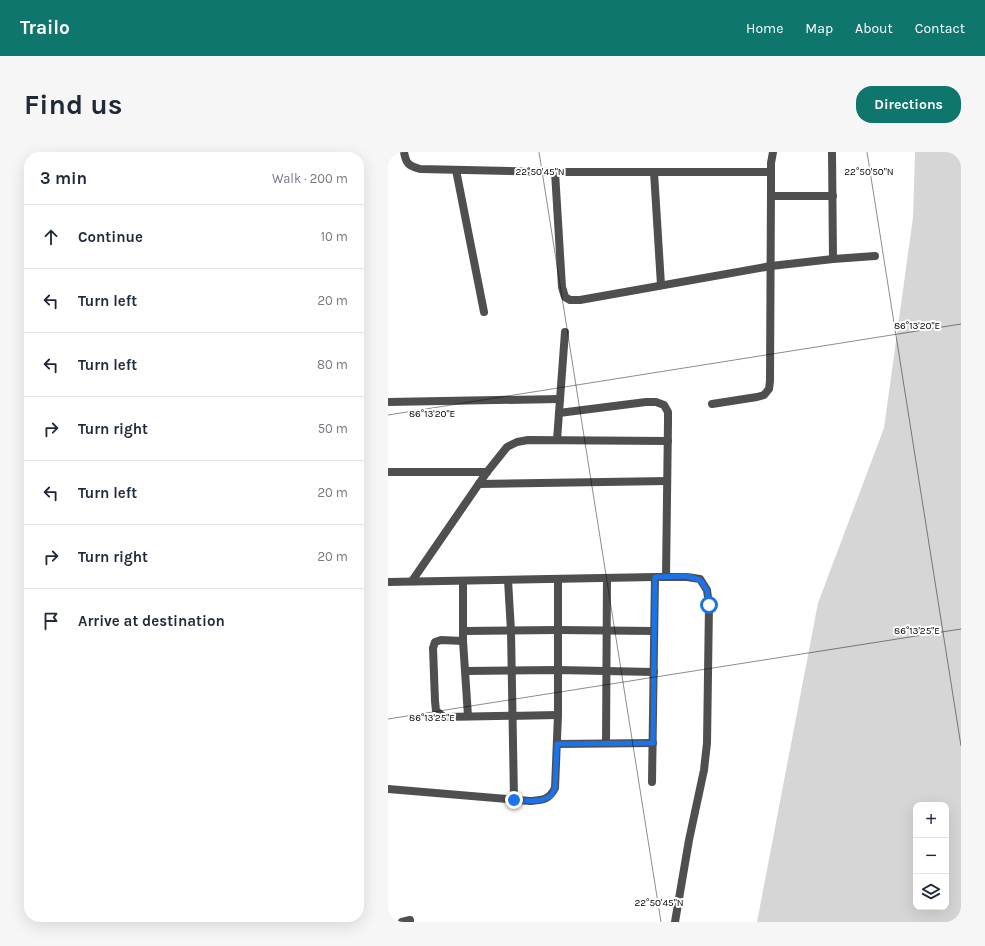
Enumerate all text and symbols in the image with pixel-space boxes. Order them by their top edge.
text: Trailo [20,17,70,39]
text: Home [746,20,783,37]
text: Map [805,20,833,37]
text: About [855,20,893,37]
text: Contact [915,20,965,37]
button: Directions [856,86,961,123]
text: Find us [24,88,123,121]
text: 22°50'45"N [515,166,565,178]
text: 22°50'50"N [844,166,894,178]
text: 3 min [40,168,87,188]
text: Walk · 200 m [272,171,348,186]
icon: ahead [40,226,62,248]
text: Continue [78,228,143,246]
text: 10 m [321,229,348,244]
icon: left [40,290,62,312]
text: Turn left [78,292,137,310]
text: 20 m [318,293,348,308]
text: 86°13'20"E [894,320,940,332]
icon: left [40,354,62,376]
text: Turn left [78,356,137,374]
text: 80 m [317,357,348,372]
text: 86°13'20"E [409,408,455,420]
icon: right [40,418,62,440]
text: Turn right [78,420,148,438]
text: 50 m [318,421,348,436]
icon: left [40,482,62,504]
text: Turn left [78,484,137,502]
text: 20 m [318,485,348,500]
icon: right [40,546,62,568]
text: Turn right [78,548,148,566]
text: 20 m [318,549,348,564]
route start [700,596,718,614]
icon: arrive [40,610,62,632]
text: Arrive at destination [78,612,225,630]
text: 86°13'25"E [894,625,940,637]
text: 86°13'25"E [409,712,455,724]
route end [505,791,523,809]
map controls [913,802,949,910]
button: + [913,802,949,838]
button: − [913,838,949,874]
button: layers [913,874,949,910]
text: 22°50'45"N [634,897,684,909]

